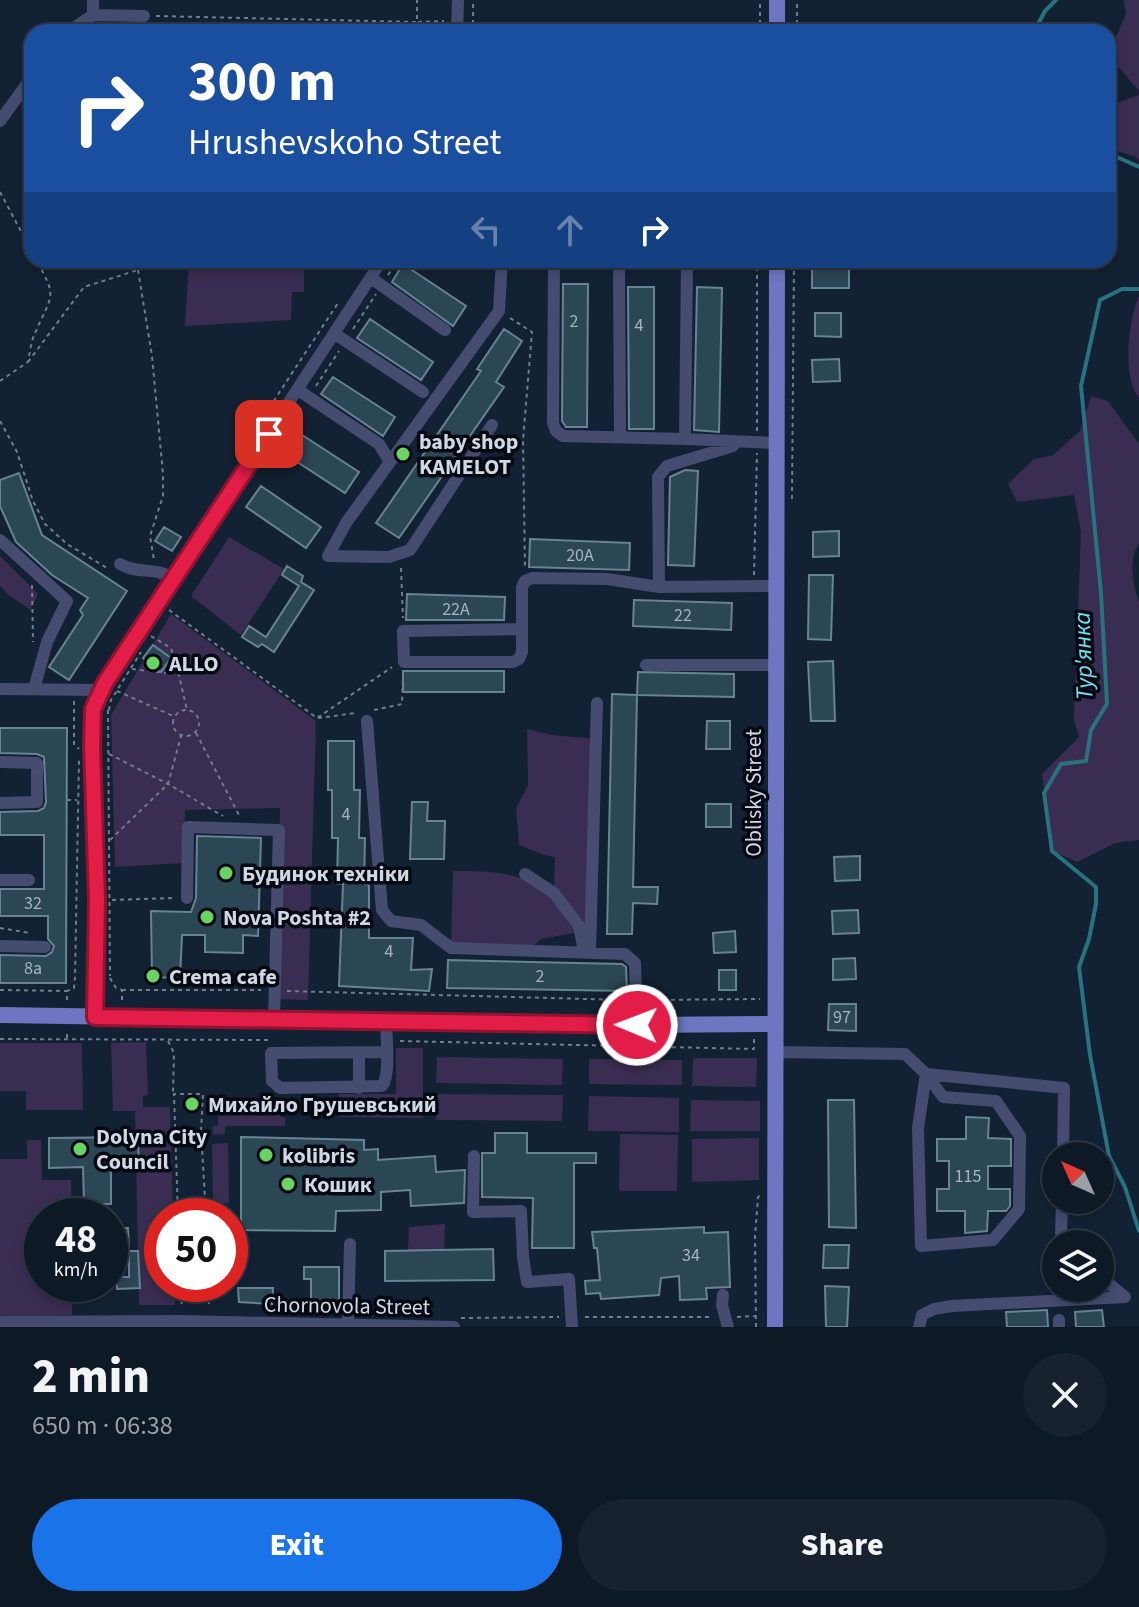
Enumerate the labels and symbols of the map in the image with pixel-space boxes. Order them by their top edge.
house number: 2 [570,309,579,334]
house number: 4 [635,313,644,338]
pin [235,400,303,468]
place label: baby shop KAMELOT [419,426,518,483]
marker: baby shop KAMELOT [394,445,412,463]
house number: 20А [566,543,594,568]
house number: 22А [442,597,470,622]
house number: 22 [674,603,692,628]
water label: Тур'янка [1064,611,1103,701]
place label: ALLO [168,648,219,680]
marker: ALLO [144,654,162,672]
street label: Oblisky Street [738,729,770,857]
house number: 4 [342,802,351,827]
place label: Будинок техніки [242,858,410,890]
marker: Будинок техніки [217,864,235,882]
house number: 32 [24,891,42,916]
place label: Nova Poshta #2 [223,902,371,934]
marker: Nova Poshta #2 [198,908,216,926]
house number: 4 [385,939,394,964]
house number: 8а [24,956,42,981]
place label: Crema cafe [169,961,277,993]
house number: 2 [536,964,545,989]
marker: Crema cafe [144,967,162,985]
position arrow [595,983,679,1067]
house number: 97 [833,1005,851,1030]
place label: Михайло Грушевський [208,1089,437,1121]
marker: Михайло Грушевський [183,1095,201,1113]
place label: Dolyna City Council [96,1121,208,1178]
marker: Dolyna City Council [71,1140,89,1158]
place label: kolibris [282,1140,355,1172]
north arrow [1042,1142,1114,1214]
marker: kolibris [257,1146,275,1164]
house number: 115 [955,1164,981,1189]
place label: Кошик [304,1169,372,1201]
marker: Кошик [279,1175,297,1193]
speed limit sign: 50 [144,1198,248,1302]
house number: 34 [682,1243,700,1268]
street label: Chornovola Street [264,1289,431,1323]

